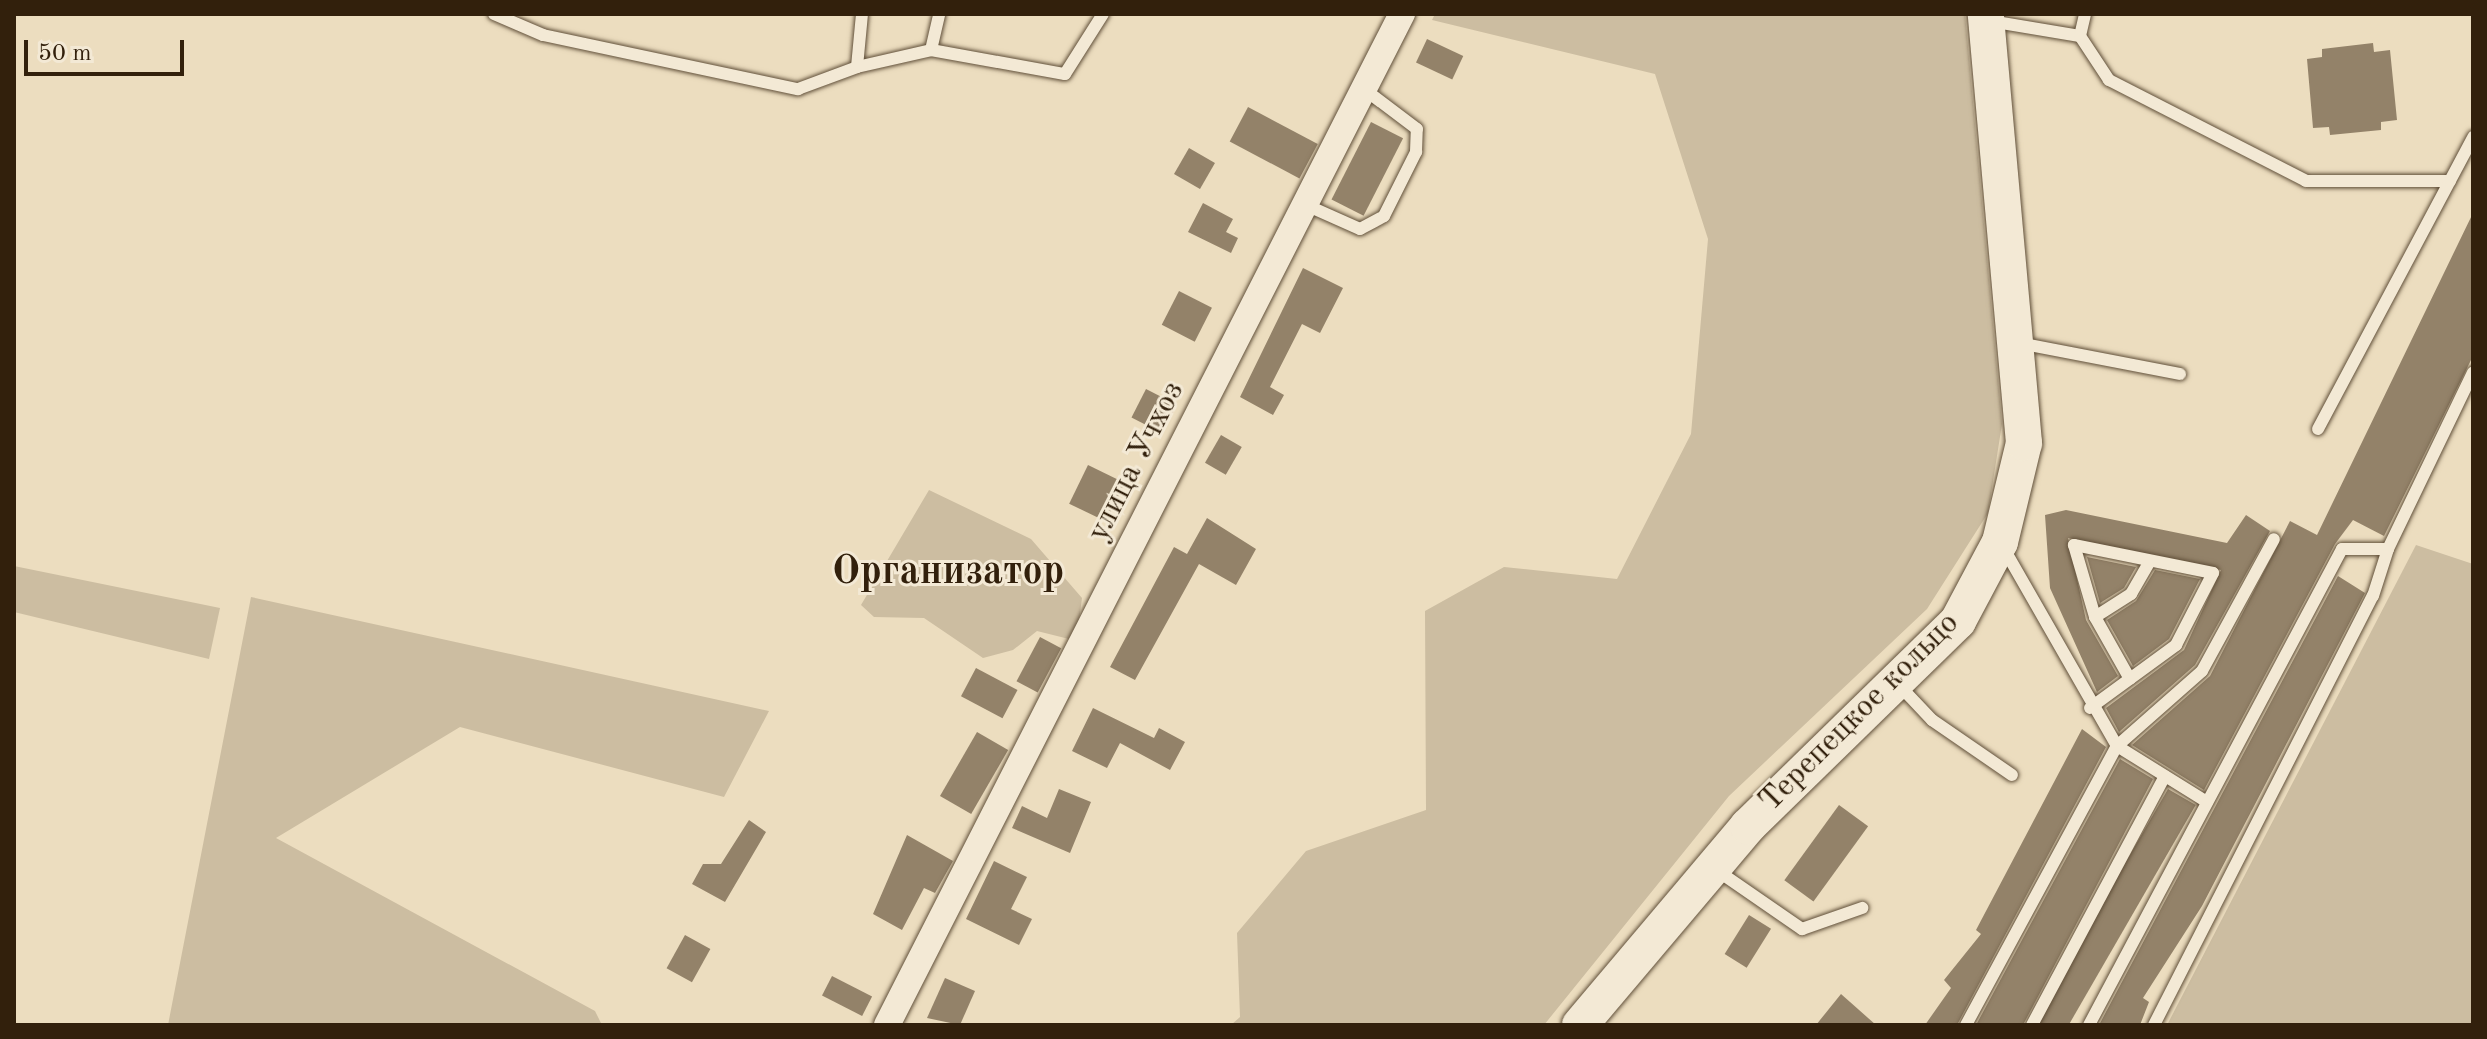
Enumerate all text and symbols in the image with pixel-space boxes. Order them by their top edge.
scale bar [28,24,188,74]
text: 50 m [38,42,92,66]
street label: улица Учхоз [1080,376,1194,548]
district label: Организатор [832,549,1064,597]
street label: Терепецкое кольцо [1752,605,1968,821]

